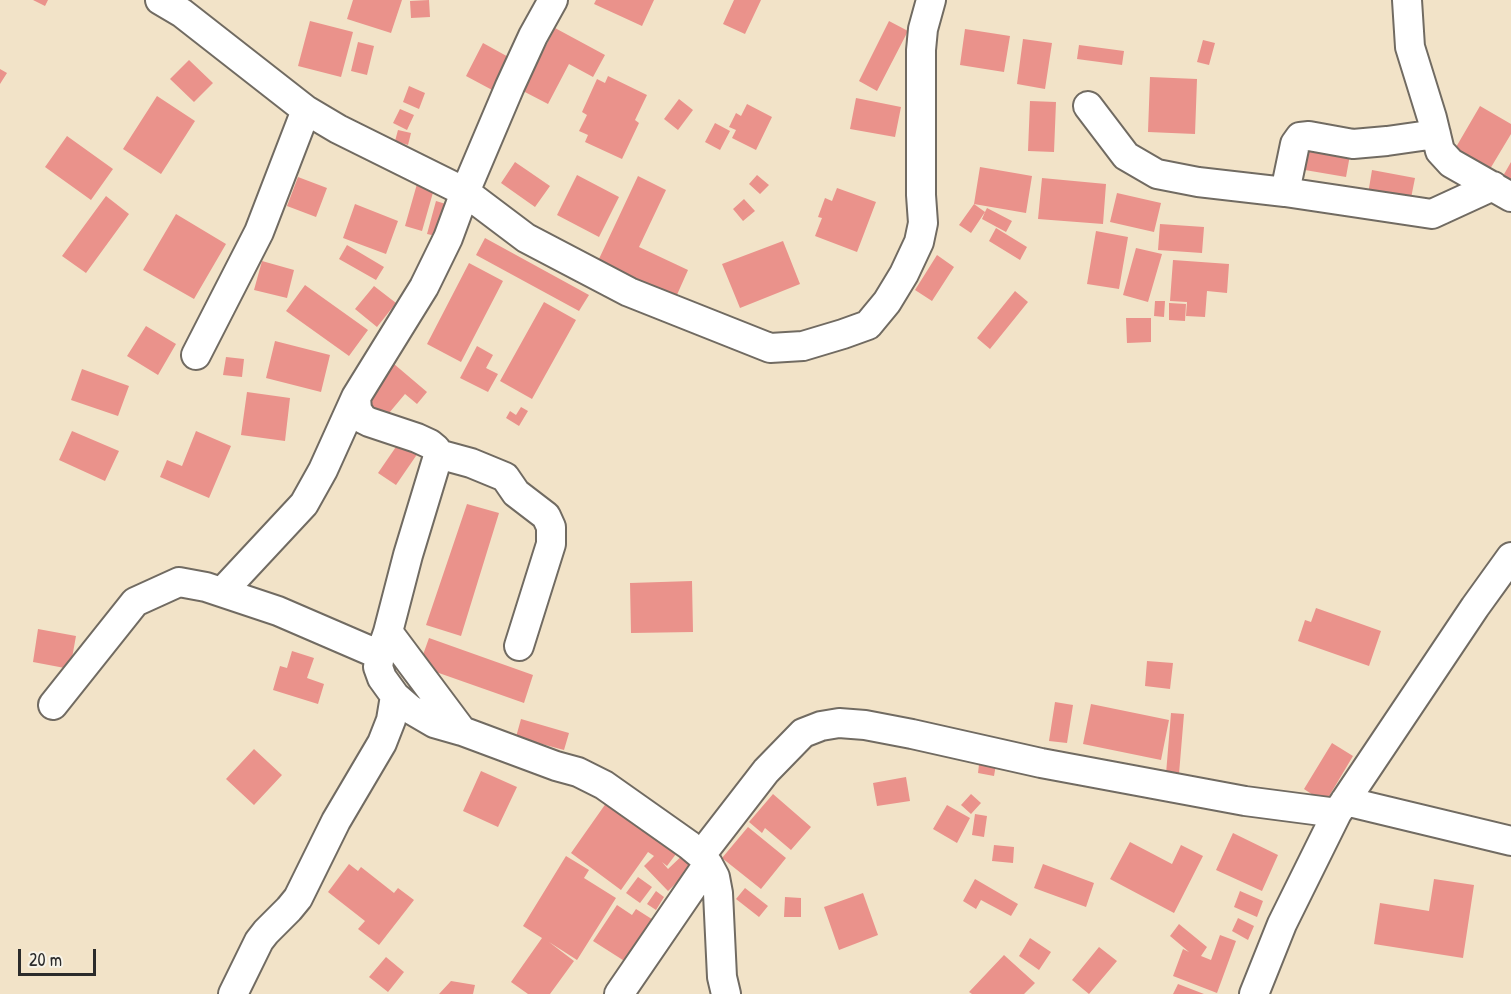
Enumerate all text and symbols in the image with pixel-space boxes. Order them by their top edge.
scale bar [21,937,99,975]
text: 20 m [29,947,62,972]

